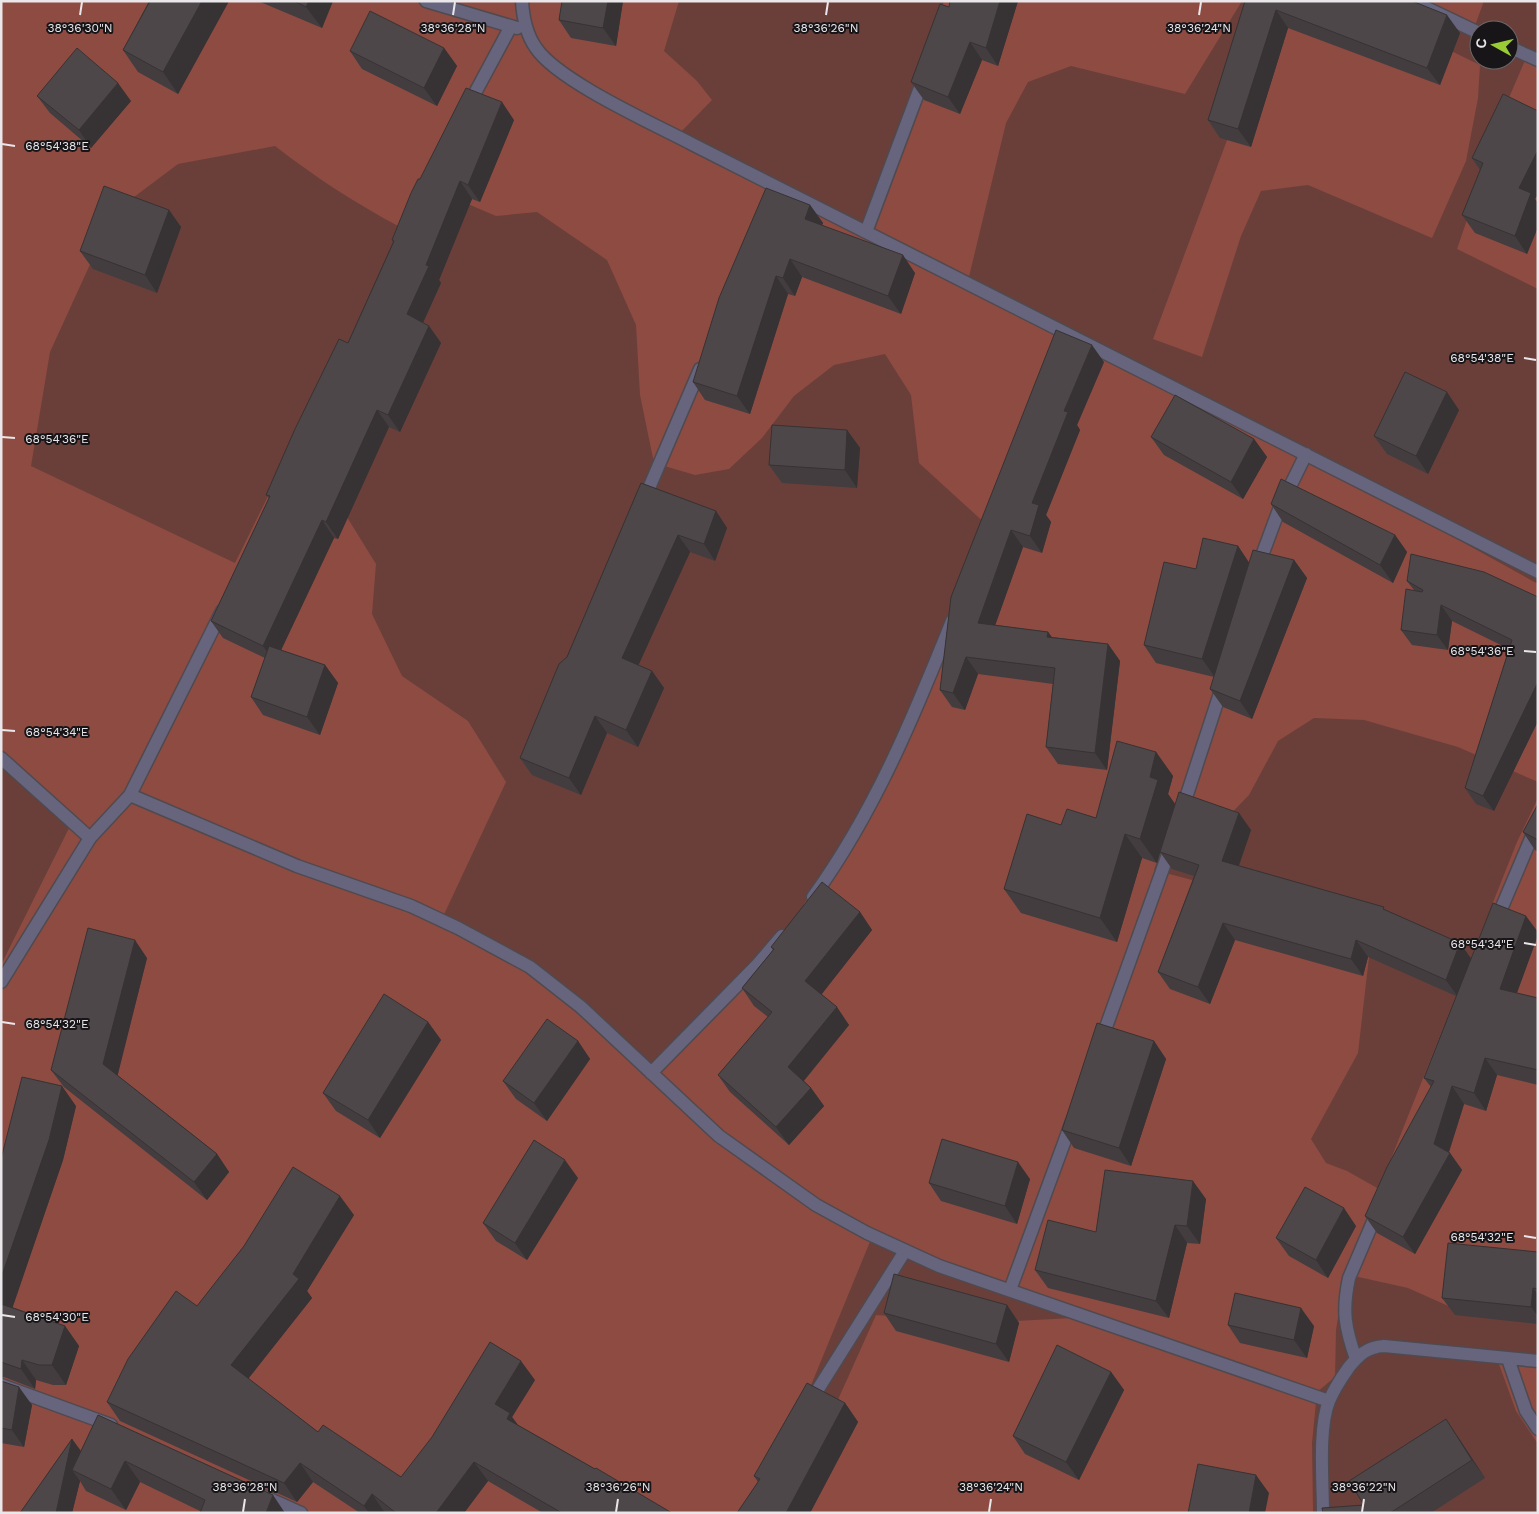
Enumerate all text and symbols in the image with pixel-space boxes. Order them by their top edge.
north arrow [1469,20,1519,70]
text: 38°36'30"N [47,21,113,35]
text: 38°36'28"N [420,21,486,35]
text: 38°36'26"N [794,21,858,35]
text: 38°36'24"N [1167,21,1231,35]
text: С [1472,37,1490,49]
text: 68°54'38"E [25,139,89,153]
text: 68°54'38"E [1450,351,1514,365]
text: 68°54'36"E [25,432,89,446]
text: 68°54'36"E [1450,644,1514,658]
text: 68°54'34"E [26,725,89,739]
text: 68°54'34"E [1451,937,1514,951]
text: 68°54'32"E [25,1017,89,1031]
text: 68°54'32"E [1450,1230,1514,1244]
text: 68°54'30"E [25,1310,89,1324]
text: 38°36'28"N [212,1480,278,1494]
text: 38°36'26"N [586,1480,650,1494]
text: 38°36'24"N [959,1480,1023,1494]
text: 38°36'22"N [1332,1480,1396,1494]

